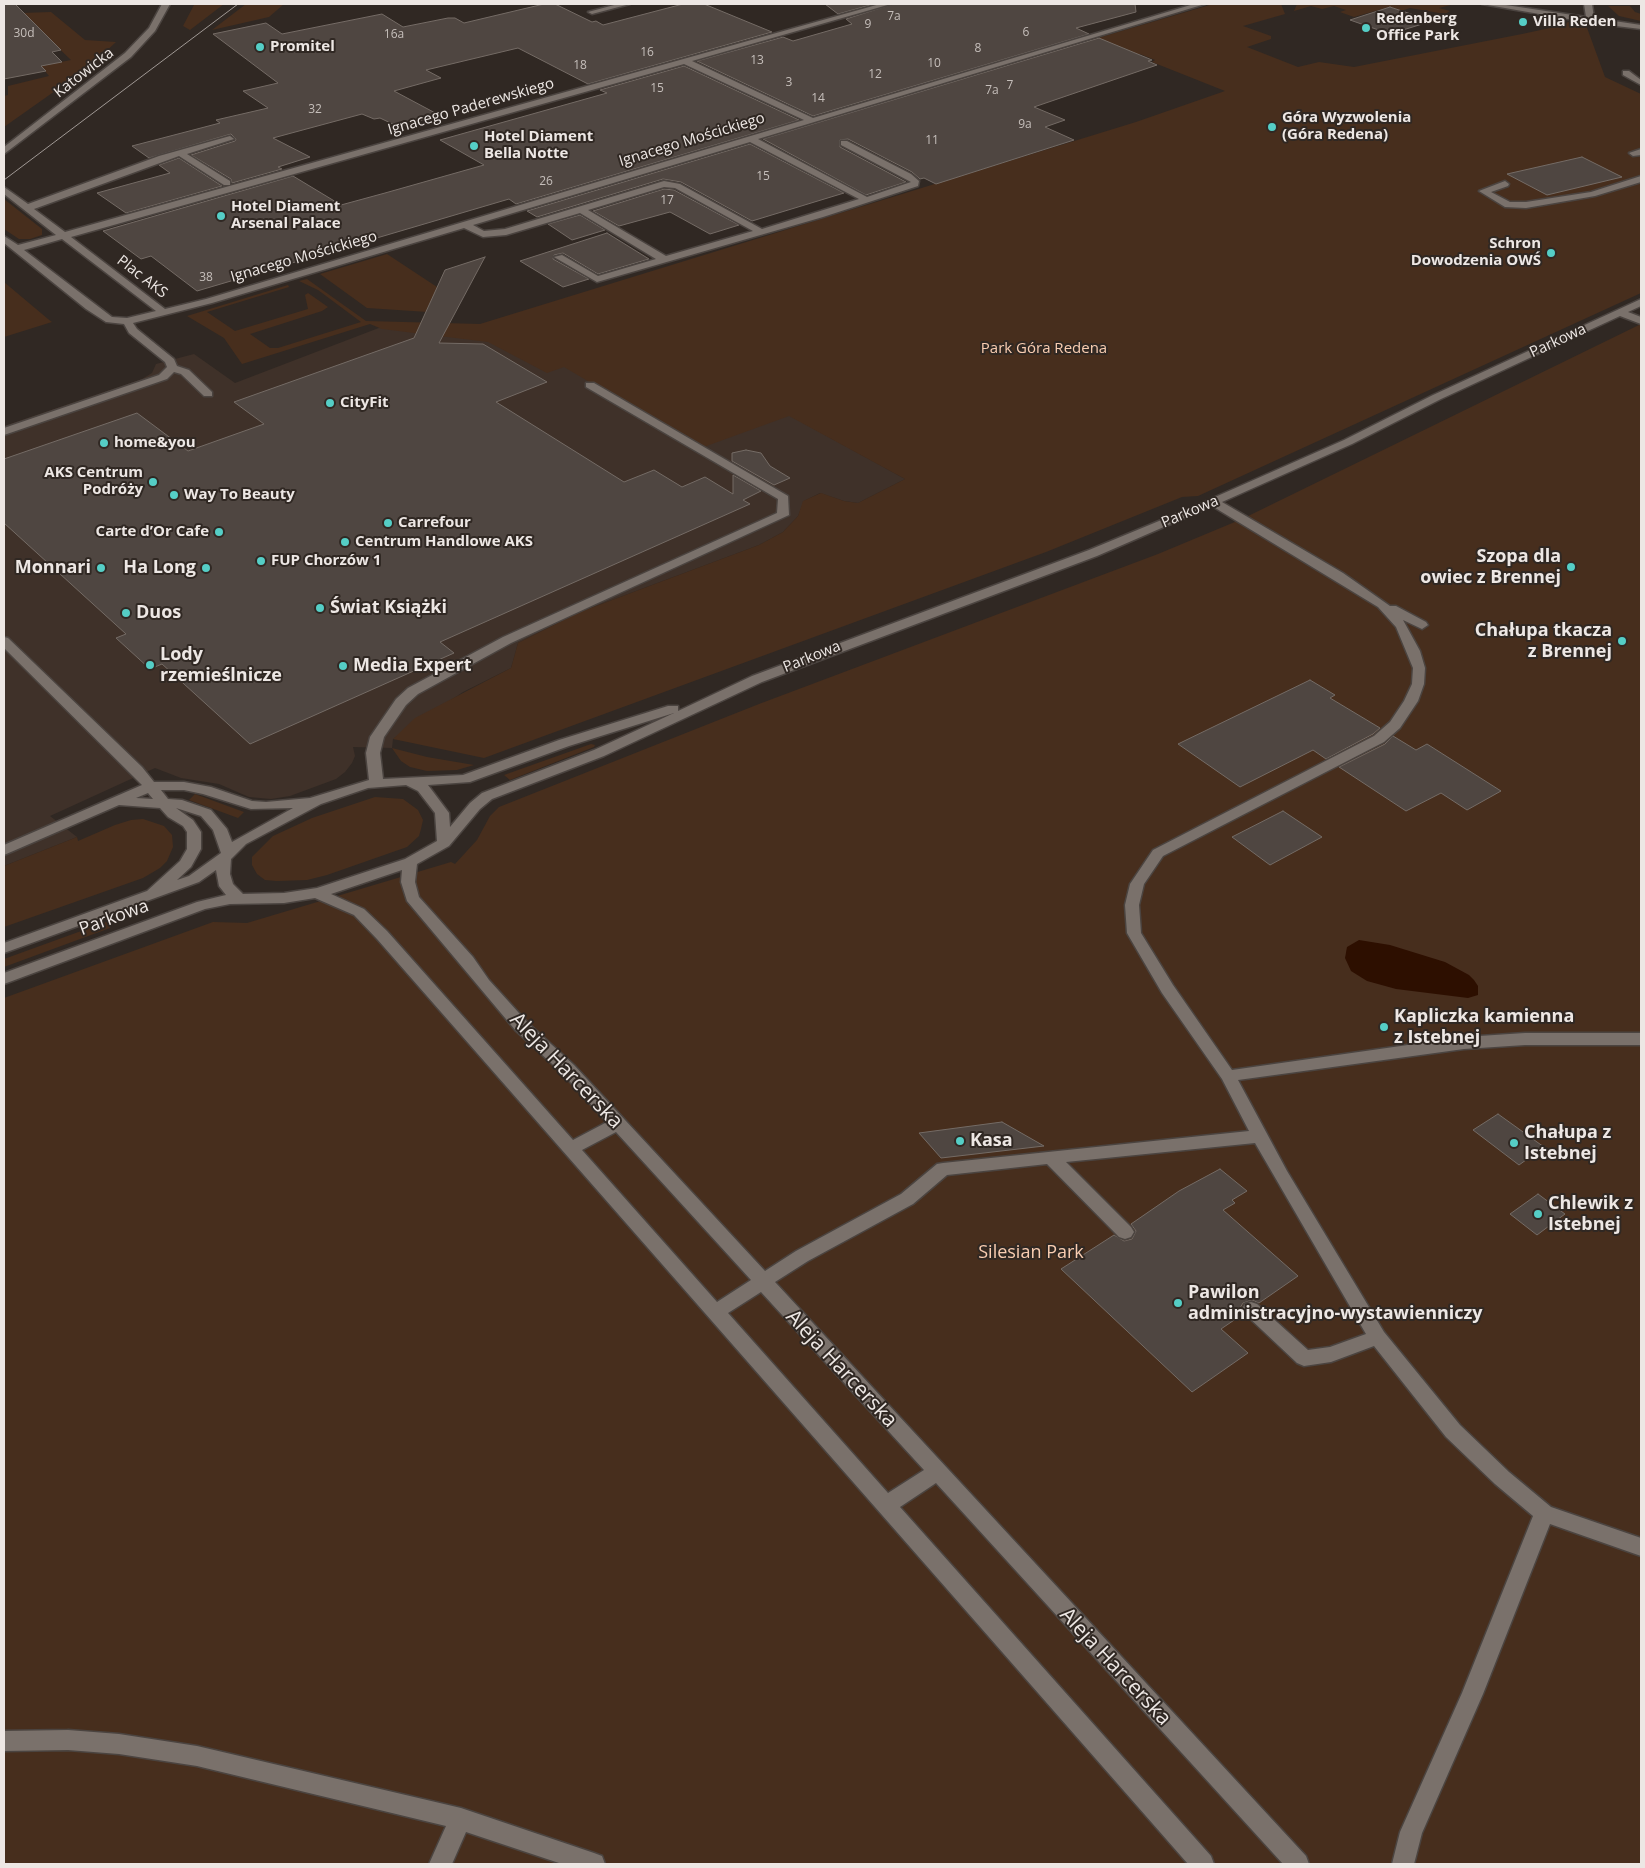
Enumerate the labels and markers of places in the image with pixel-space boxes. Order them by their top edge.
place label: Redenberg Office Park [1376,10,1459,45]
place label: Villa Reden [1533,13,1616,31]
marker: Villa Reden [1517,16,1529,28]
marker: Redenberg Office Park [1360,22,1372,34]
place label: Promitel [270,38,335,56]
marker: Promitel [254,41,266,53]
place label: Góra Wyzwolenia (Góra Redena) [1282,109,1411,144]
marker: Góra Wyzwolenia (Góra Redena) [1266,121,1278,133]
place label: Hotel Diament Bella Notte [484,128,593,163]
marker: Hotel Diament Bella Notte [468,140,480,152]
place label: Hotel Diament Arsenal Palace [231,198,341,233]
marker: Hotel Diament Arsenal Palace [215,210,227,222]
place label: Schron Dowodzenia OWŚ [1411,235,1541,270]
marker: Schron Dowodzenia OWŚ [1545,247,1557,259]
place label: CityFit [340,394,389,412]
marker: CityFit [324,397,336,409]
place label: home&you [114,434,196,452]
marker: home&you [98,437,110,449]
place label: AKS Centrum Podróży [44,464,143,499]
marker: AKS Centrum Podróży [147,476,159,488]
place label: Way To Beauty [184,486,295,504]
marker: Way To Beauty [168,489,180,501]
place label: Carrefour [398,514,471,532]
marker: Carrefour [382,517,394,529]
place label: Carte d’Or Cafe [96,523,209,541]
marker: Carte d’Or Cafe [213,526,225,538]
place label: Centrum Handlowe AKS [355,533,533,551]
marker: Centrum Handlowe AKS [339,536,351,548]
place label: Szopa dla owiec z Brennej [1420,546,1561,588]
place label: FUP Chorzów 1 [271,552,381,570]
marker: FUP Chorzów 1 [255,555,267,567]
place label: Monnari [15,557,91,579]
place label: Ha Long [123,557,196,579]
marker: Szopa dla owiec z Brennej [1565,561,1577,573]
marker: Monnari [95,562,107,574]
marker: Ha Long [200,562,212,574]
place label: Świat Książki [330,597,447,619]
place label: Duos [136,602,181,624]
marker: Świat Książki [314,602,326,614]
marker: Duos [120,607,132,619]
place label: Chałupa tkacza z Brennej [1475,620,1612,662]
marker: Chałupa tkacza z Brennej [1616,635,1628,647]
place label: Lody rzemieślnicze [160,644,282,686]
place label: Media Expert [353,655,472,677]
marker: Lody rzemieślnicze [144,659,156,671]
marker: Media Expert [337,660,349,672]
place label: Kapliczka kamienna z Istebnej [1394,1006,1574,1048]
marker: Kapliczka kamienna z Istebnej [1378,1021,1390,1033]
place label: Chałupa z Istebnej [1524,1122,1611,1164]
place label: Kasa [970,1130,1013,1152]
marker: Kasa [954,1135,966,1147]
marker: Chałupa z Istebnej [1508,1137,1520,1149]
place label: Chlewik z Istebnej [1548,1193,1633,1236]
marker: Chlewik z Istebnej [1532,1208,1544,1220]
place label: Pawilon administracyjno-wystawienniczy [1188,1282,1483,1325]
marker: Pawilon administracyjno-wystawienniczy [1172,1297,1184,1309]

